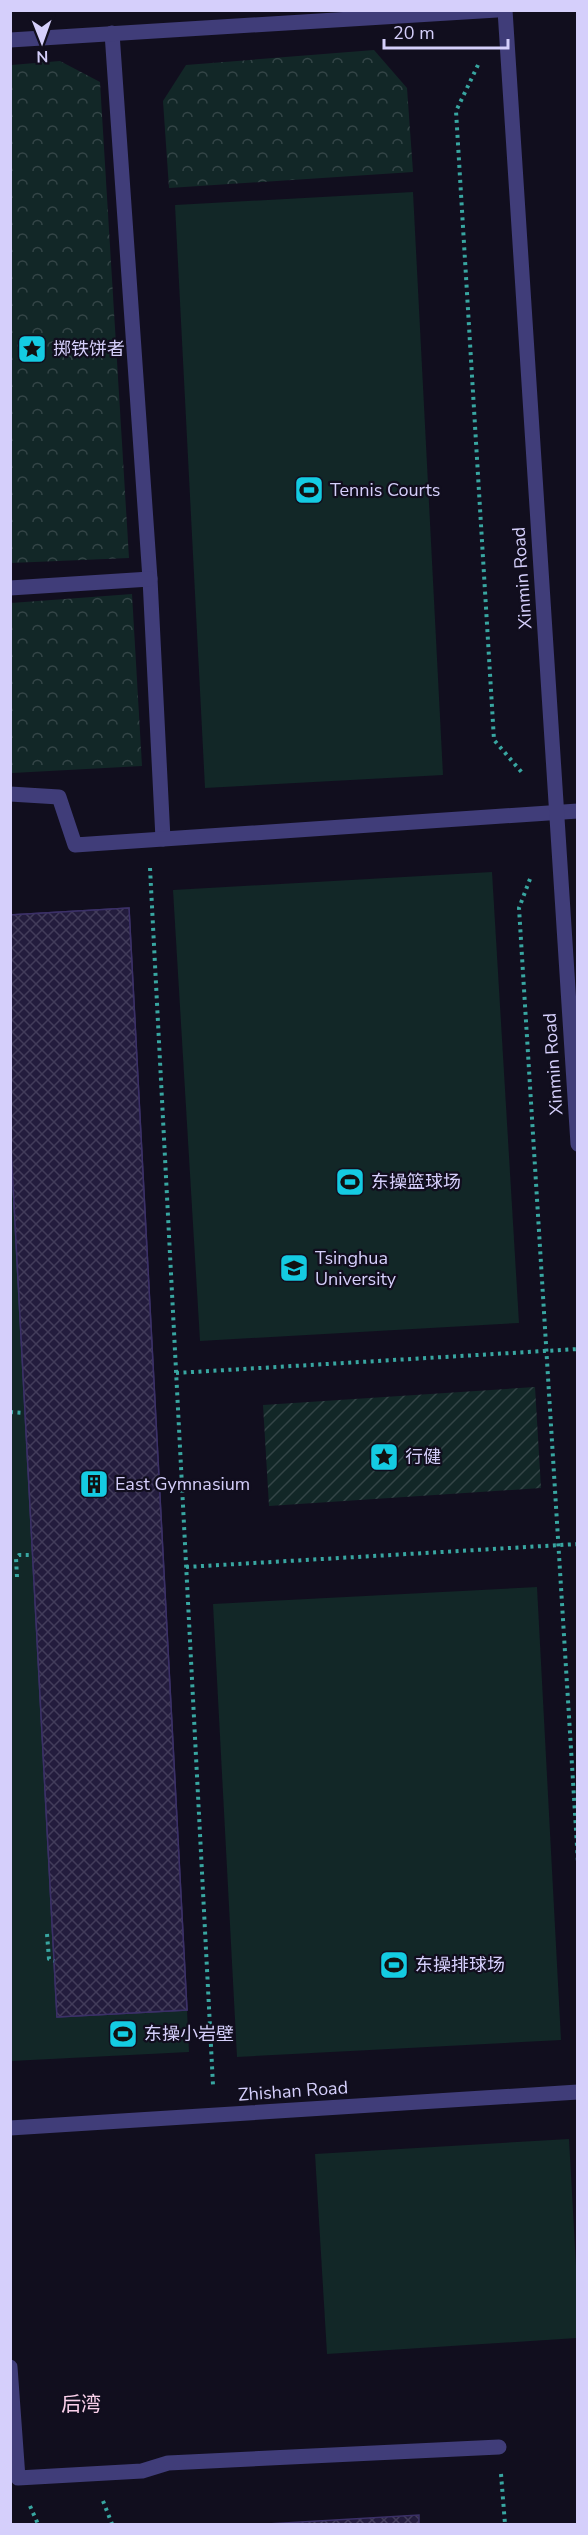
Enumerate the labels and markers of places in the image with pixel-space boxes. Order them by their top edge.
place icon: 掷铁饼者 [16,333,48,365]
place label: 掷铁饼者 [53,337,125,361]
sports icon: Tennis Courts [293,474,325,506]
place label: Tennis Courts [330,478,440,502]
sports icon: 东操篮球场 [334,1166,366,1198]
place label: 东操篮球场 [371,1170,461,1194]
place label: Tsinghua University [315,1246,397,1291]
school or university icon: Tsinghua University [278,1252,310,1284]
place icon: 行健 [368,1441,400,1473]
place label: 行健 [405,1445,441,1469]
building icon: East Gymnasium [78,1468,110,1500]
place label: East Gymnasium [115,1472,250,1496]
sports icon: 东操排球场 [378,1949,410,1981]
place label: 东操排球场 [415,1953,505,1977]
sports icon: 东操小岩壁 [107,2018,139,2050]
place label: 东操小岩壁 [144,2022,234,2046]

